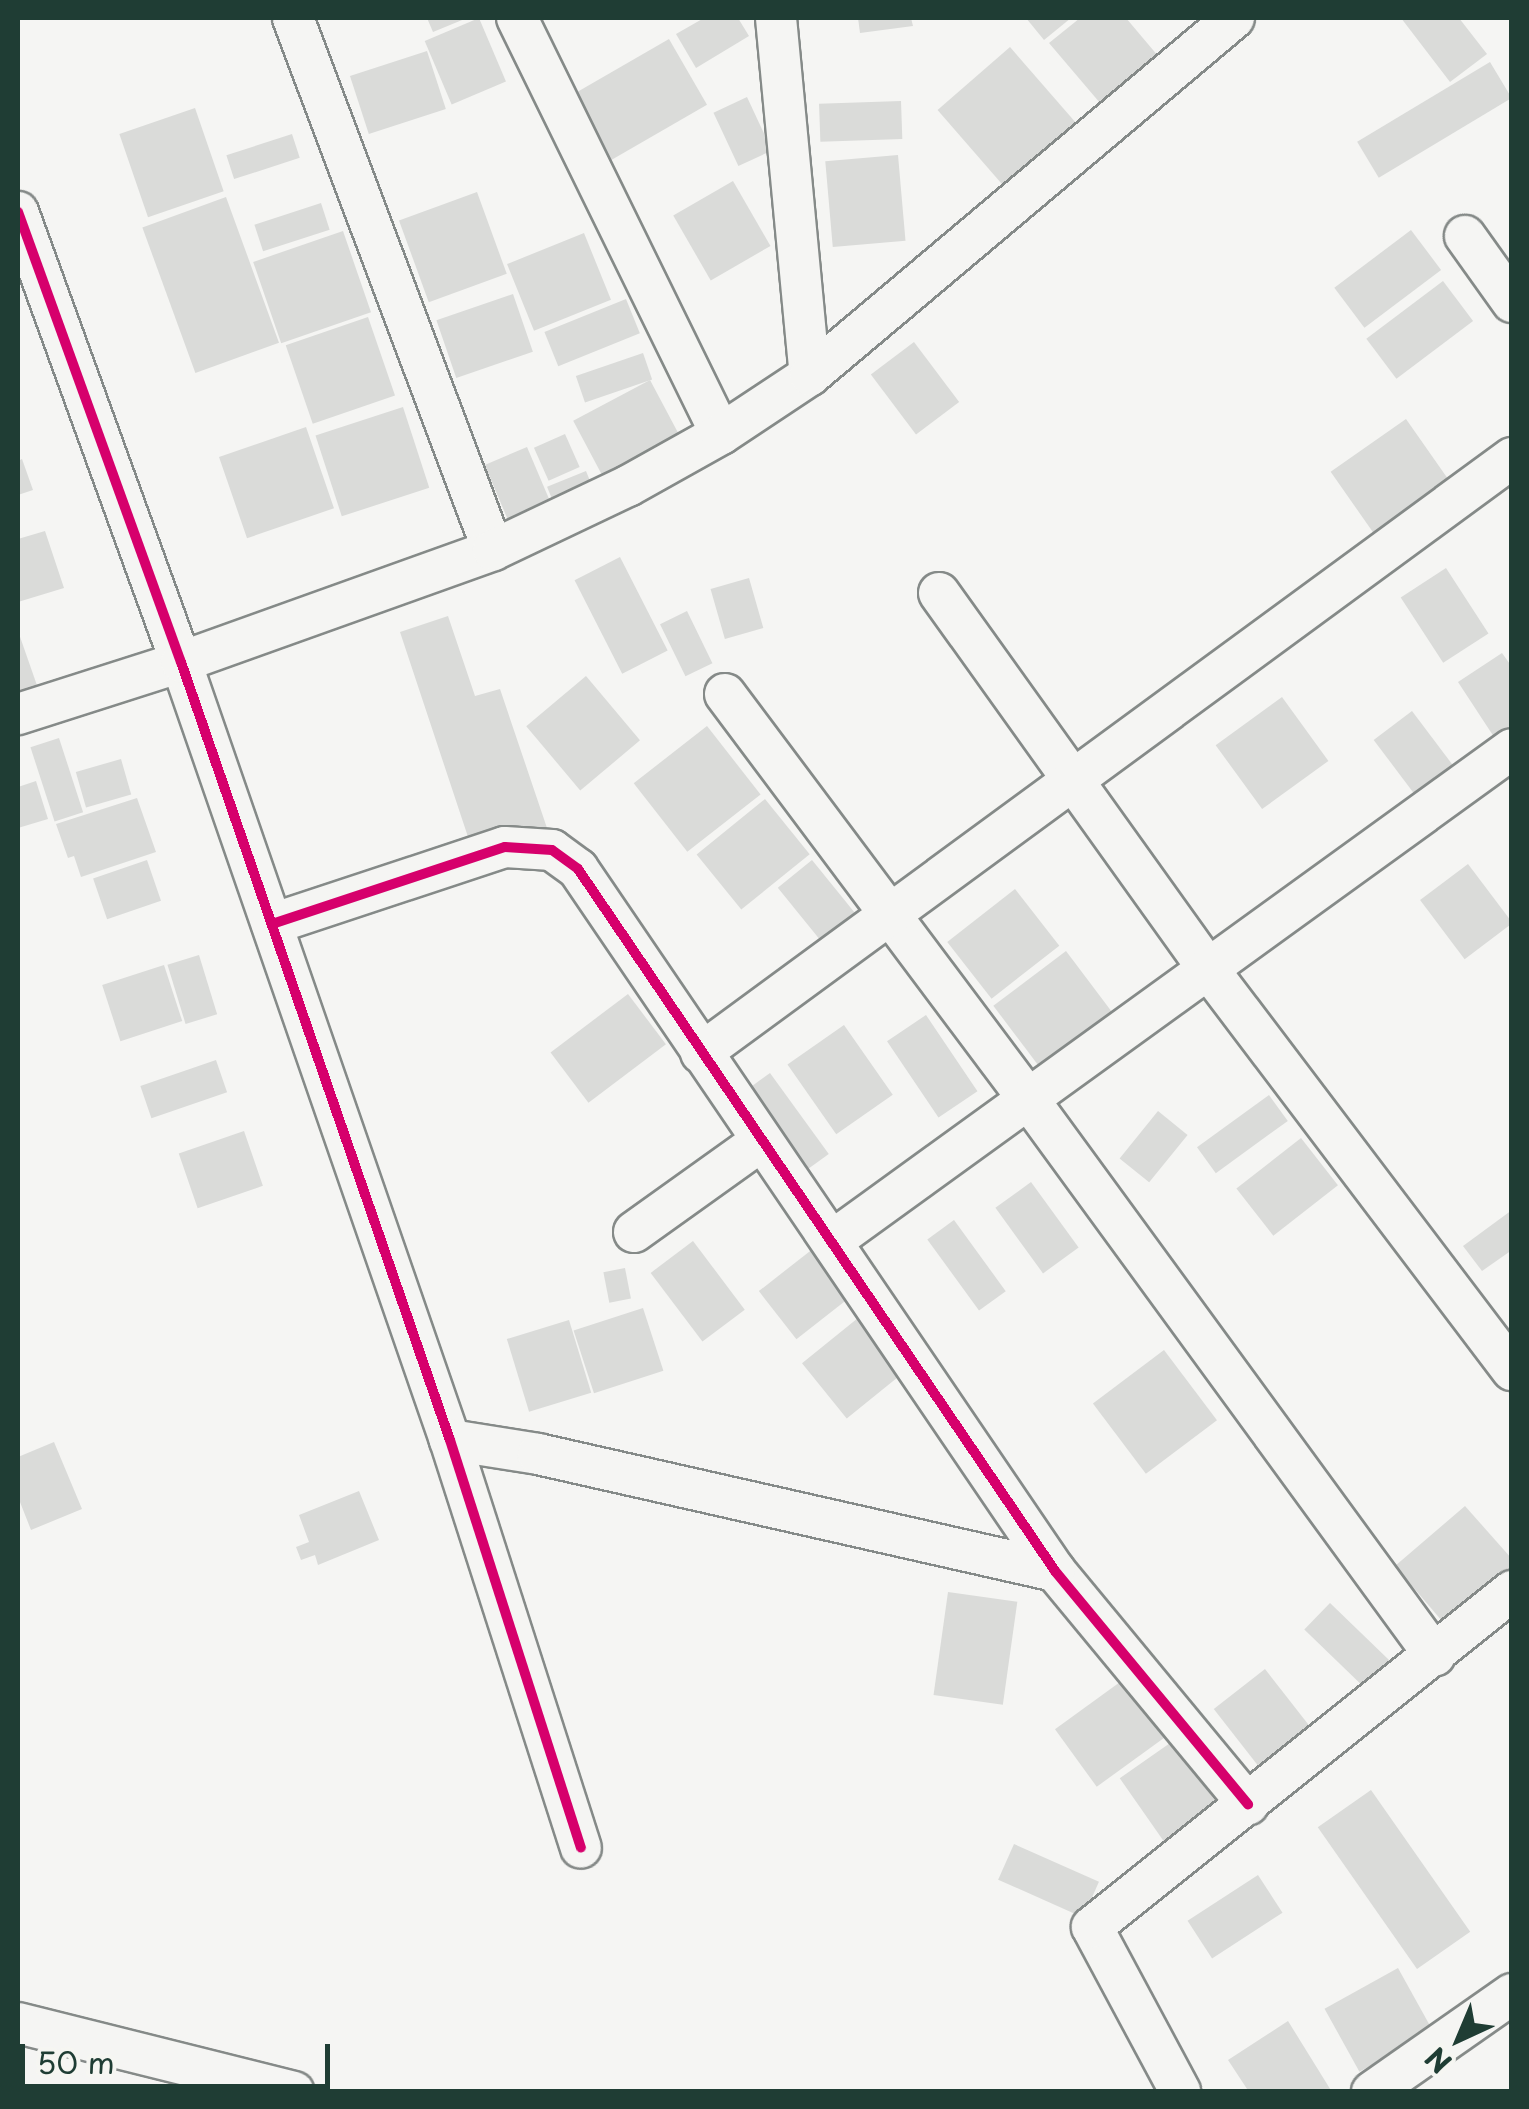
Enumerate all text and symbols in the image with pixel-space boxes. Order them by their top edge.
north arrow [1409,1989,1509,2089]
scale bar [25,2024,335,2086]
text: N [1415,2038,1461,2084]
text: 50 m [37,2039,115,2084]

